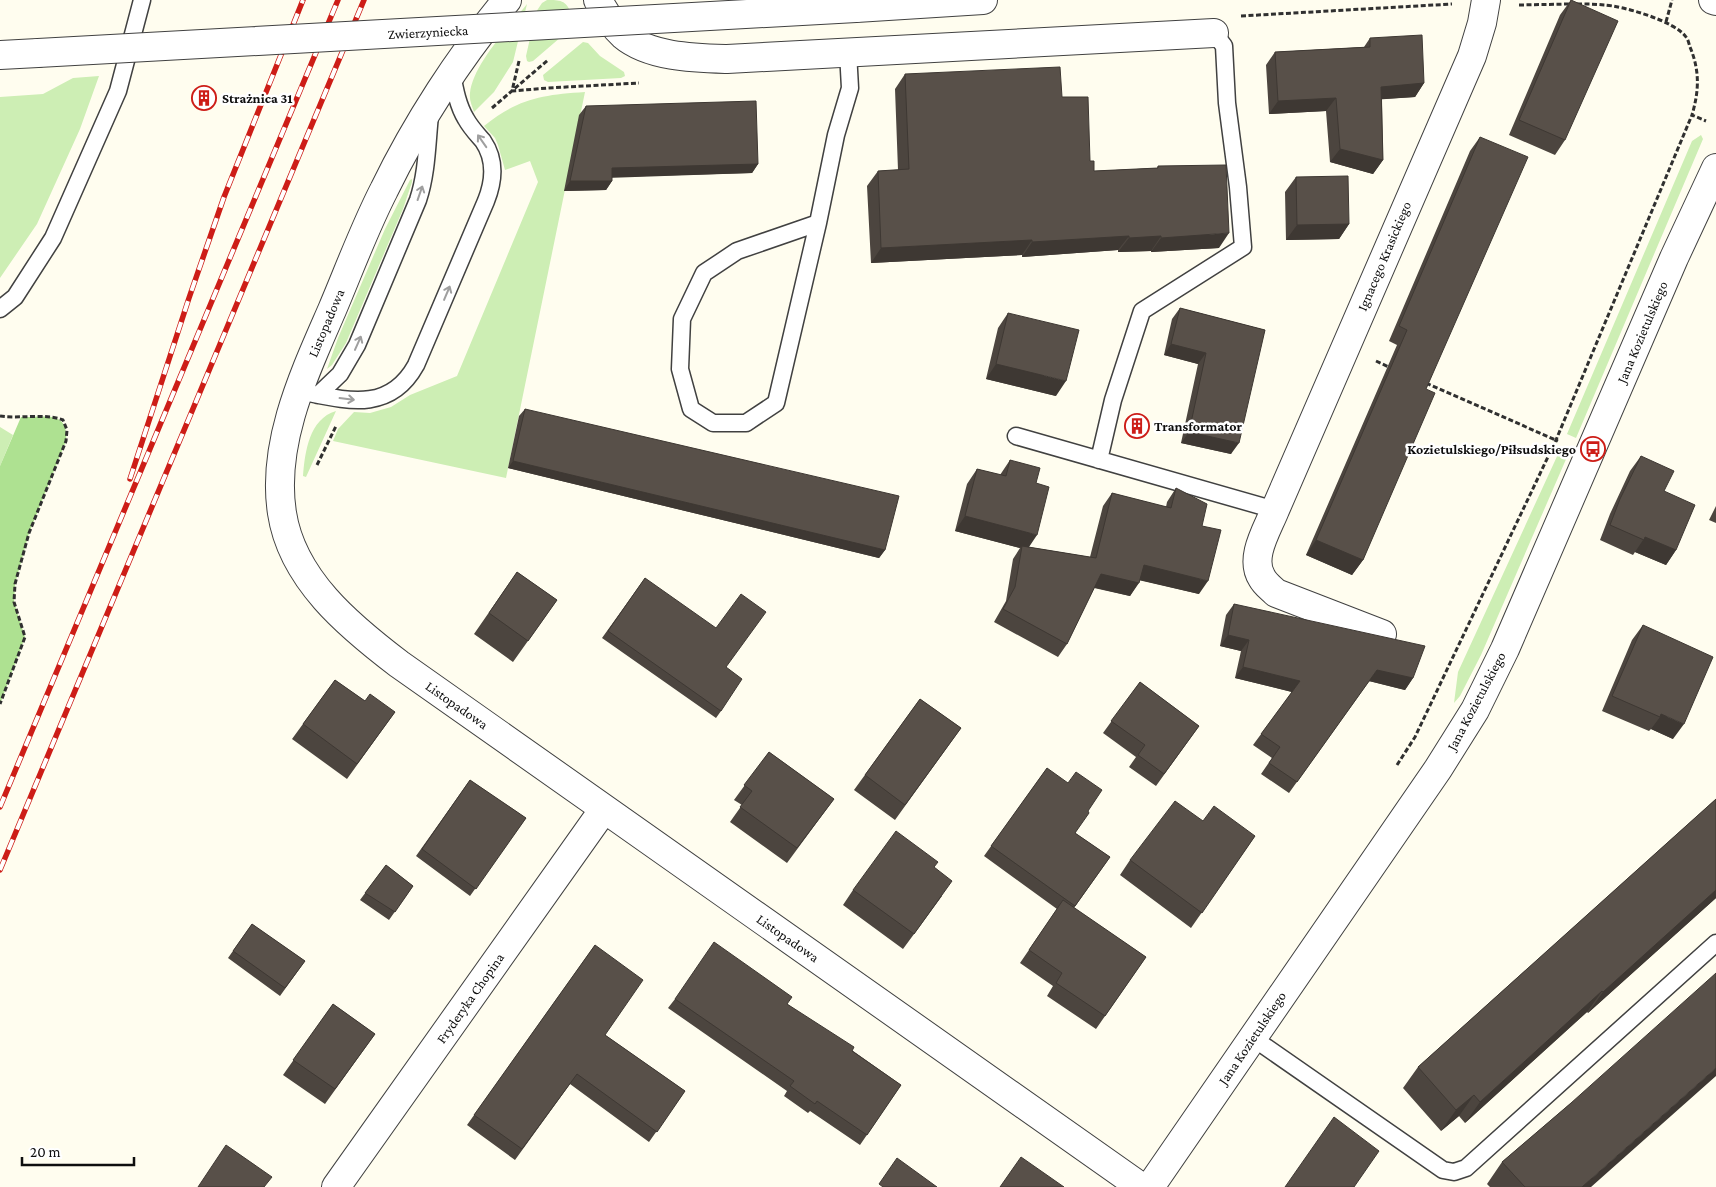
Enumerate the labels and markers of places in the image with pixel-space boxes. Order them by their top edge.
building icon: Strażnica 31 [191,85,217,111]
place label: Strażnica 31 [222,90,293,106]
building icon: Transformator [1124,413,1150,439]
place label: Transformator [1154,418,1242,434]
bus stop icon: Kozietulskiego/Piłsudskiego [1580,436,1606,462]
place label: Kozietulskiego/Piłsudskiego [1407,441,1576,457]

